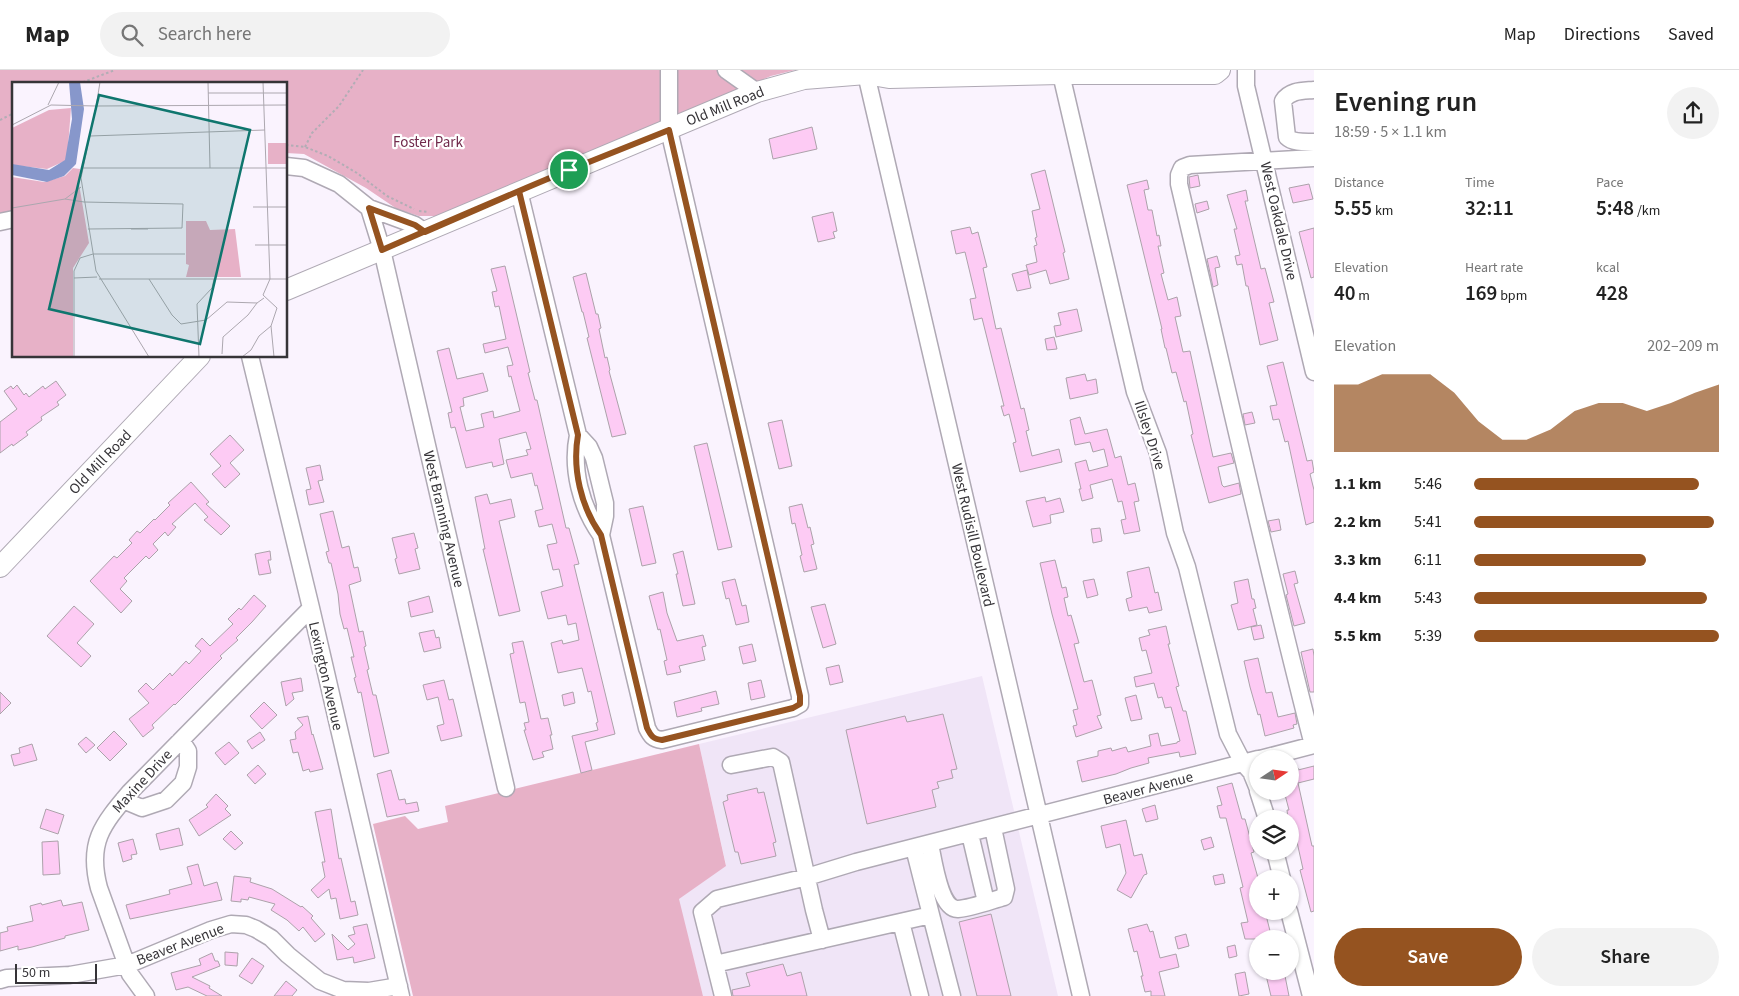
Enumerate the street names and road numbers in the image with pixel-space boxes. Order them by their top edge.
street label: Old Mill Road [683,81,767,132]
street label: West Oakdale Drive [1255,160,1302,282]
street label: Illsley Drive [1128,398,1171,473]
street label: Old Mill Road [64,425,137,499]
street label: West Branning Avenue [418,449,469,589]
street label: West Rudisill Boulevard [946,461,999,609]
street label: Lexington Avenue [303,620,348,733]
street label: Maxine Drive [107,745,177,818]
street label: Beaver Avenue [1101,766,1195,811]
street label: Beaver Avenue [133,918,227,971]

